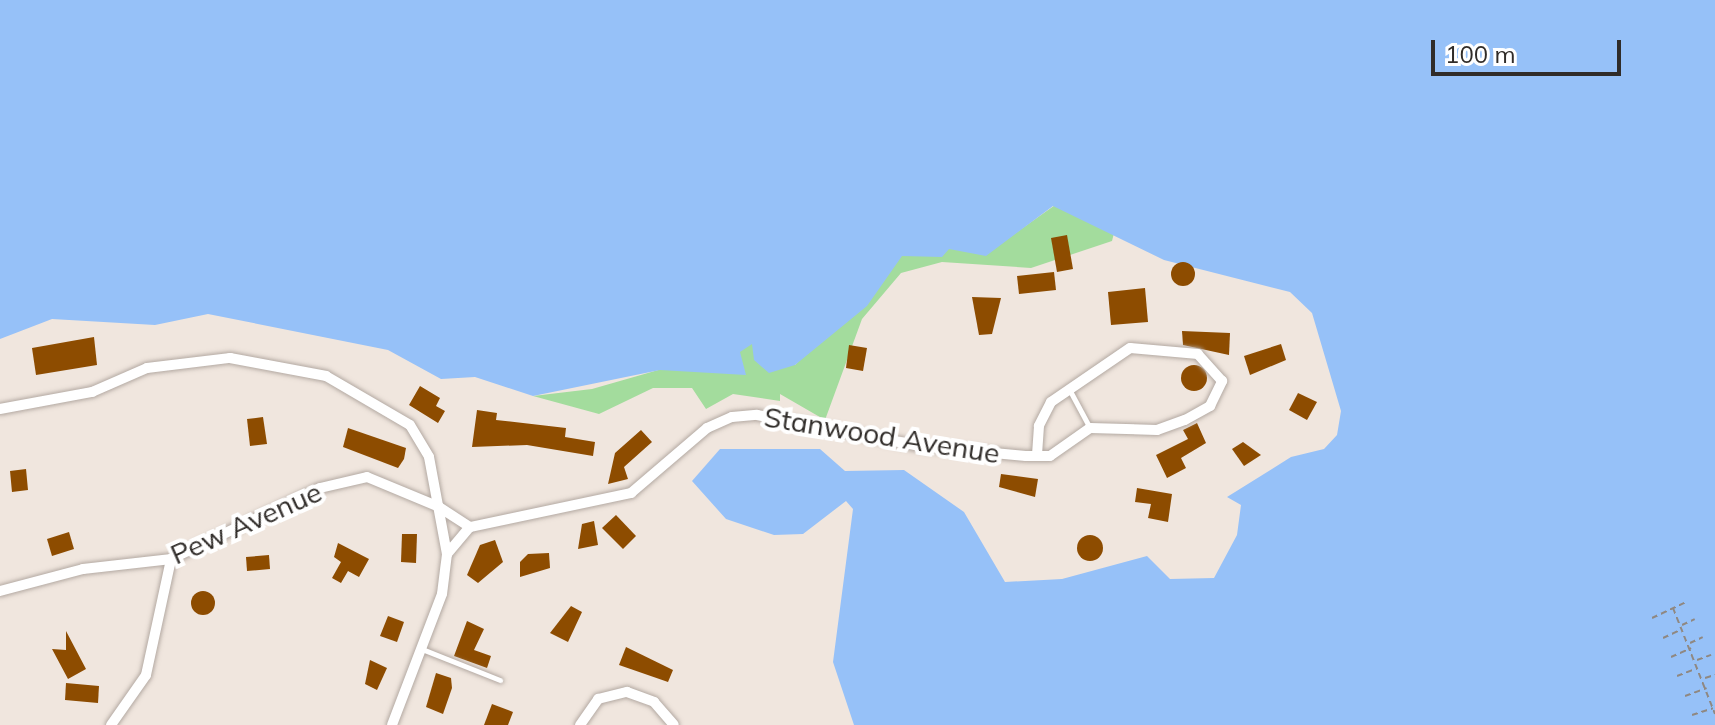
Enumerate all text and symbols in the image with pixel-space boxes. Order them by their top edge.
scale bar [1435,24,1625,74]
text: 100 m [1445,39,1516,69]
street label: Stanwood Avenue [762,400,1002,470]
street label: Pew Avenue [165,475,327,571]

